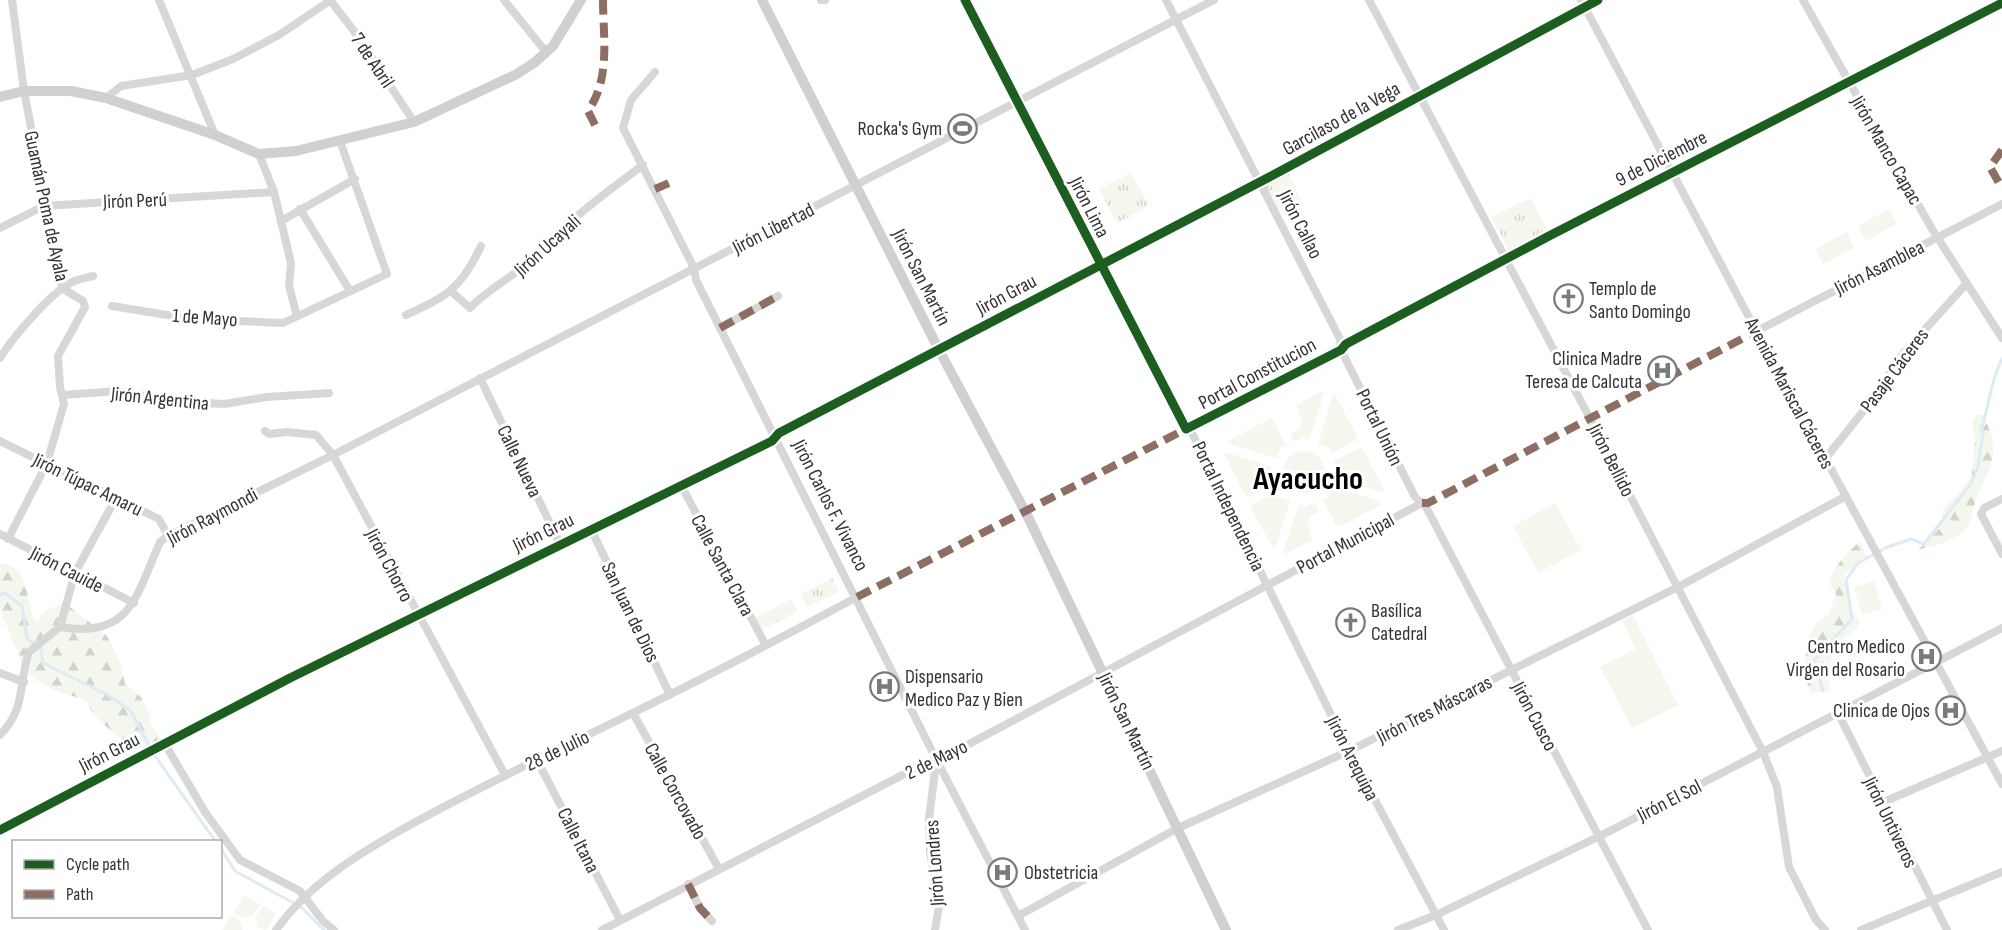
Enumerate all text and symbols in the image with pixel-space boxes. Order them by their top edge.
street label: 7 de Abril [345,29,399,93]
street label: Garcilaso de la Vega [1278,77,1405,161]
street label: Jirón Manco Capac [1845,91,1927,209]
sports icon: Rocka's Gym [947,112,979,144]
place label: Rocka's Gym [858,117,942,141]
street label: 9 de Diciembre [1612,126,1711,192]
street label: Guamán Poma de Ayala [18,129,74,284]
street label: Jirón Lima [1063,172,1115,242]
street label: Jirón Callao [1272,185,1328,263]
street label: Jirón Perú [102,188,167,214]
street label: Jirón Libertad [728,198,818,260]
street label: Jirón Ucayali [509,210,586,283]
street label: Jirón San Martín [886,224,956,330]
street label: Jirón Asamblea [1830,235,1928,301]
street label: Jirón Grau [971,269,1041,321]
place label: Templo de Santo Domingo [1589,277,1691,324]
church icon: Templo de Santo Domingo [1552,283,1584,315]
street label: 1 de Mayo [172,304,238,332]
street label: Avenida Mariscal Cáceres [1739,313,1839,473]
street label: Pasaje Cáceres [1855,324,1934,417]
street label: Portal Constitucion [1195,333,1320,415]
place label: Clinica Madre Teresa de Calcuta [1525,347,1642,394]
hospital icon: Clinica Madre Teresa de Calcuta [1647,354,1679,386]
street label: Jirón Argentina [109,382,210,416]
street label: Portal Unión [1350,385,1408,470]
street label: Jirón Bellido [1582,419,1640,501]
street label: Calle Nueva [491,421,547,501]
street label: Jirón Carlos F. Vivanco [786,435,874,575]
street label: Portal Independencia [1186,438,1270,575]
street label: Jirón Túpac Amaru [28,448,146,522]
district label: Ayacucho [1252,460,1363,499]
street label: Jirón Raymondi [162,483,262,551]
street label: Jirón Grau [508,508,578,558]
street label: Portal Municipal [1292,508,1398,580]
street label: Calle Santa Clara [685,510,759,620]
street label: Jirón Chorro [359,524,418,606]
street label: Jirón Cauide [25,541,107,598]
street label: San Juan de Dios [596,558,665,666]
place label: Basílica Catedral [1371,599,1427,646]
church icon: Basílica Catedral [1334,606,1366,638]
place label: Centro Medico Virgen del Rosario [1786,635,1905,682]
hospital icon: Centro Medico Virgen del Rosario [1910,641,1942,673]
place label: Dispensario Medico Paz y Bien [905,665,1023,712]
street label: Jirón San Martín [1092,668,1160,774]
hospital icon: Dispensario Medico Paz y Bien [868,671,900,703]
street label: Jirón Tres Máscaras [1372,671,1496,750]
street label: Jirón Cusco [1506,677,1562,755]
hospital icon: Clinica de Ojos [1935,694,1967,726]
place label: Clinica de Ojos [1833,699,1930,723]
street label: Jirón Arequipa [1320,711,1384,805]
street label: 28 de Julio [521,725,593,777]
street label: Jirón Grau [74,727,144,779]
street label: 2 de Mayo [901,735,971,785]
street label: Calle Corcovado [639,739,712,844]
street label: Jirón Untiveros [1857,772,1922,872]
street label: Jirón El Sol [1632,775,1706,828]
street label: Calle Itana [552,804,605,877]
street label: Jirón Londres [920,819,950,908]
legend [12,840,222,918]
text: Cycle path [66,854,130,875]
hospital icon: Obstetricia [987,856,1019,888]
place label: Obstetricia [1024,861,1098,885]
text: Path [66,884,94,905]

